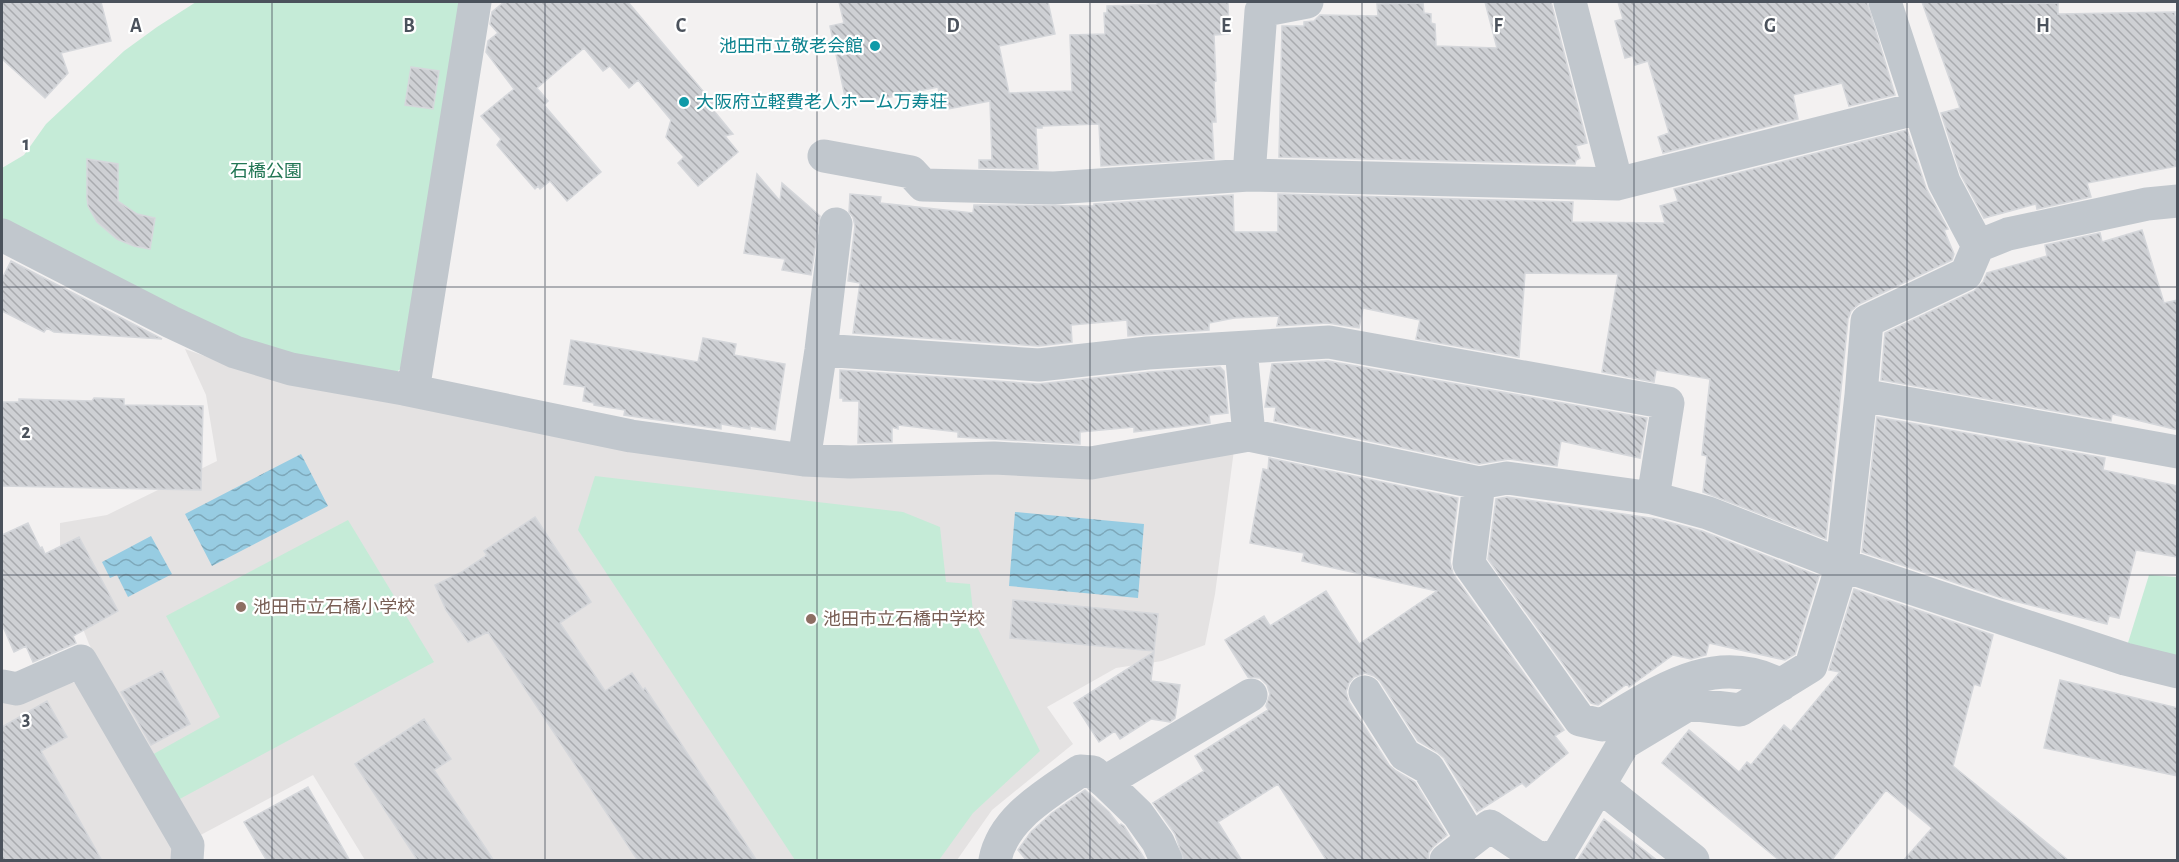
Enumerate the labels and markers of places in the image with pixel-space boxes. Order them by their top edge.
place label: 池田市立敬老会館 [719,37,863,56]
marker: 池田市立敬老会館 [868,39,882,53]
place label: 大阪府立軽費老人ホーム万寿荘 [696,93,947,112]
marker: 大阪府立軽費老人ホーム万寿荘 [677,95,691,109]
place label: 池田市立石橋小学校 [253,597,415,617]
marker: 池田市立石橋小学校 [234,600,248,614]
place label: 池田市立石橋中学校 [823,609,985,629]
marker: 池田市立石橋中学校 [804,612,818,626]

